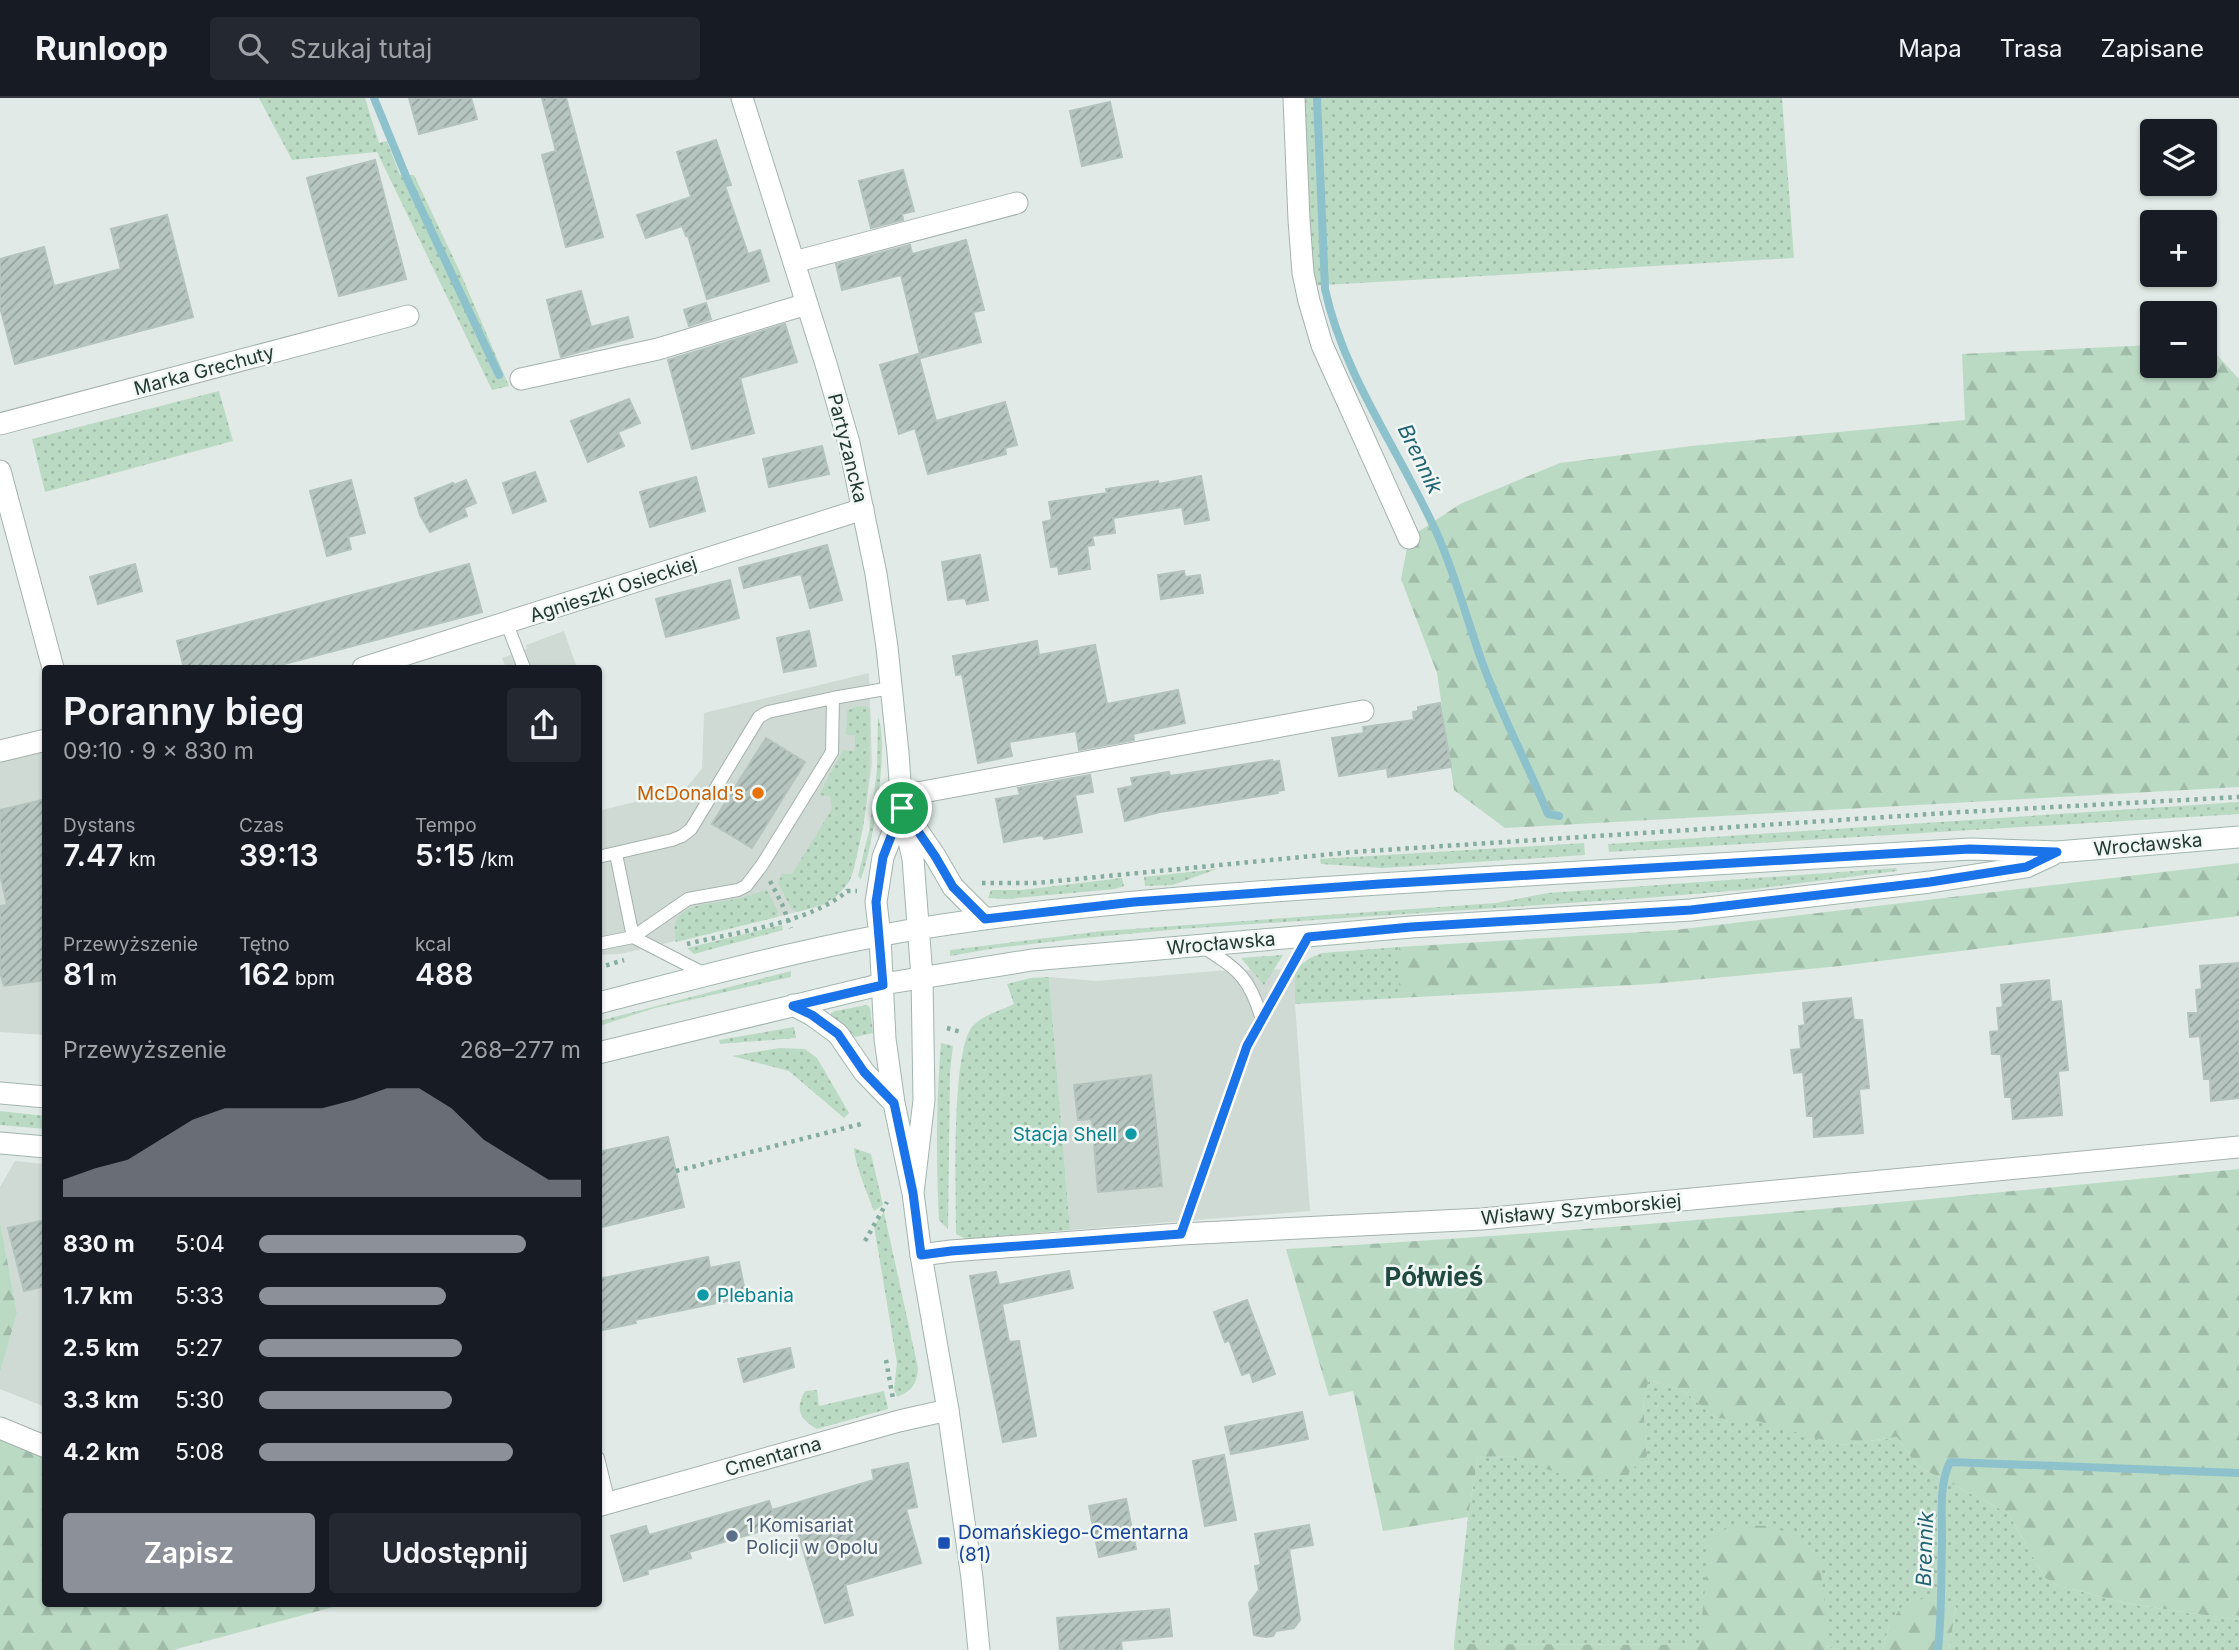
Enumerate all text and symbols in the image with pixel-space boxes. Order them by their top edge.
search box [210,17,700,80]
text: Runloop [35,28,168,68]
icon: search [234,29,272,67]
text: Szukaj tutaj [290,33,432,64]
text: Mapa [1898,34,1962,63]
text: Trasa [2000,34,2063,63]
text: Zapisane [2101,34,2204,63]
map controls [2140,119,2217,378]
button: layers [2140,119,2217,196]
button: + [2140,210,2217,287]
button: − [2140,301,2217,378]
street label: Marka Grechuty [131,341,277,400]
street label: Partyzancka [823,391,872,505]
water label: Brennik [1393,420,1448,498]
street label: Agnieszki Osieckiej [527,552,700,627]
text: Poranny bieg [63,688,305,734]
button: share [507,688,581,762]
text: 09:10 · 9 × 830 m [63,737,254,765]
pin [872,778,932,838]
place label: McDonald's [637,782,744,805]
marker: McDonald's [750,785,766,801]
icon: arrive [883,789,921,827]
text: Dystans [63,814,136,837]
text: Czas [239,814,284,837]
text: Tempo [415,814,477,837]
street label: Wrocławska [2093,828,2203,861]
text: 7.47 [63,837,123,873]
text: 39:13 [239,837,319,873]
text: 5:15 [415,837,475,873]
text: km [123,848,156,871]
text: /km [475,848,514,871]
street label: Wrocławska [1166,927,1276,960]
text: Przewyższenie [63,933,198,956]
text: Tętno [239,933,290,956]
text: kcal [415,933,451,956]
text: 81 [63,956,95,992]
text: 162 [239,956,290,992]
text: 488 [415,956,473,992]
text: m [95,967,117,990]
text: bpm [290,967,335,990]
text: Przewyższenie [63,1036,227,1064]
text: 268–277 m [460,1036,581,1064]
place label: Stacja Shell [1013,1123,1117,1146]
marker: Stacja Shell [1123,1126,1139,1142]
street label: Wisławy Szymborskiej [1480,1189,1682,1230]
text: 830 m [63,1230,135,1258]
text: 5:04 [175,1230,225,1258]
district label: Półwieś [1385,1261,1483,1292]
text: 1.7 km [63,1282,133,1310]
text: 5:33 [175,1282,224,1310]
place label: Plebania [717,1284,794,1307]
marker: Plebania [695,1287,711,1303]
text: 2.5 km [63,1334,140,1362]
text: 5:27 [175,1334,223,1362]
text: 3.3 km [63,1386,139,1414]
text: 5:30 [175,1386,224,1414]
street label: Cmentarna [722,1432,824,1481]
text: 4.2 km [63,1438,140,1466]
text: 5:08 [175,1438,224,1466]
water label: Brennik [1911,1511,1938,1587]
button: Zapisz [63,1513,315,1593]
button: Udostępnij [329,1513,581,1593]
place label: 1 Komisariat Policji w Opolu [746,1514,878,1559]
place label: Domańskiego-Cmentarna (81) [958,1521,1189,1566]
marker: 1 Komisariat Policji w Opolu [724,1528,740,1544]
marker: Domańskiego-Cmentarna (81) [936,1535,952,1551]

